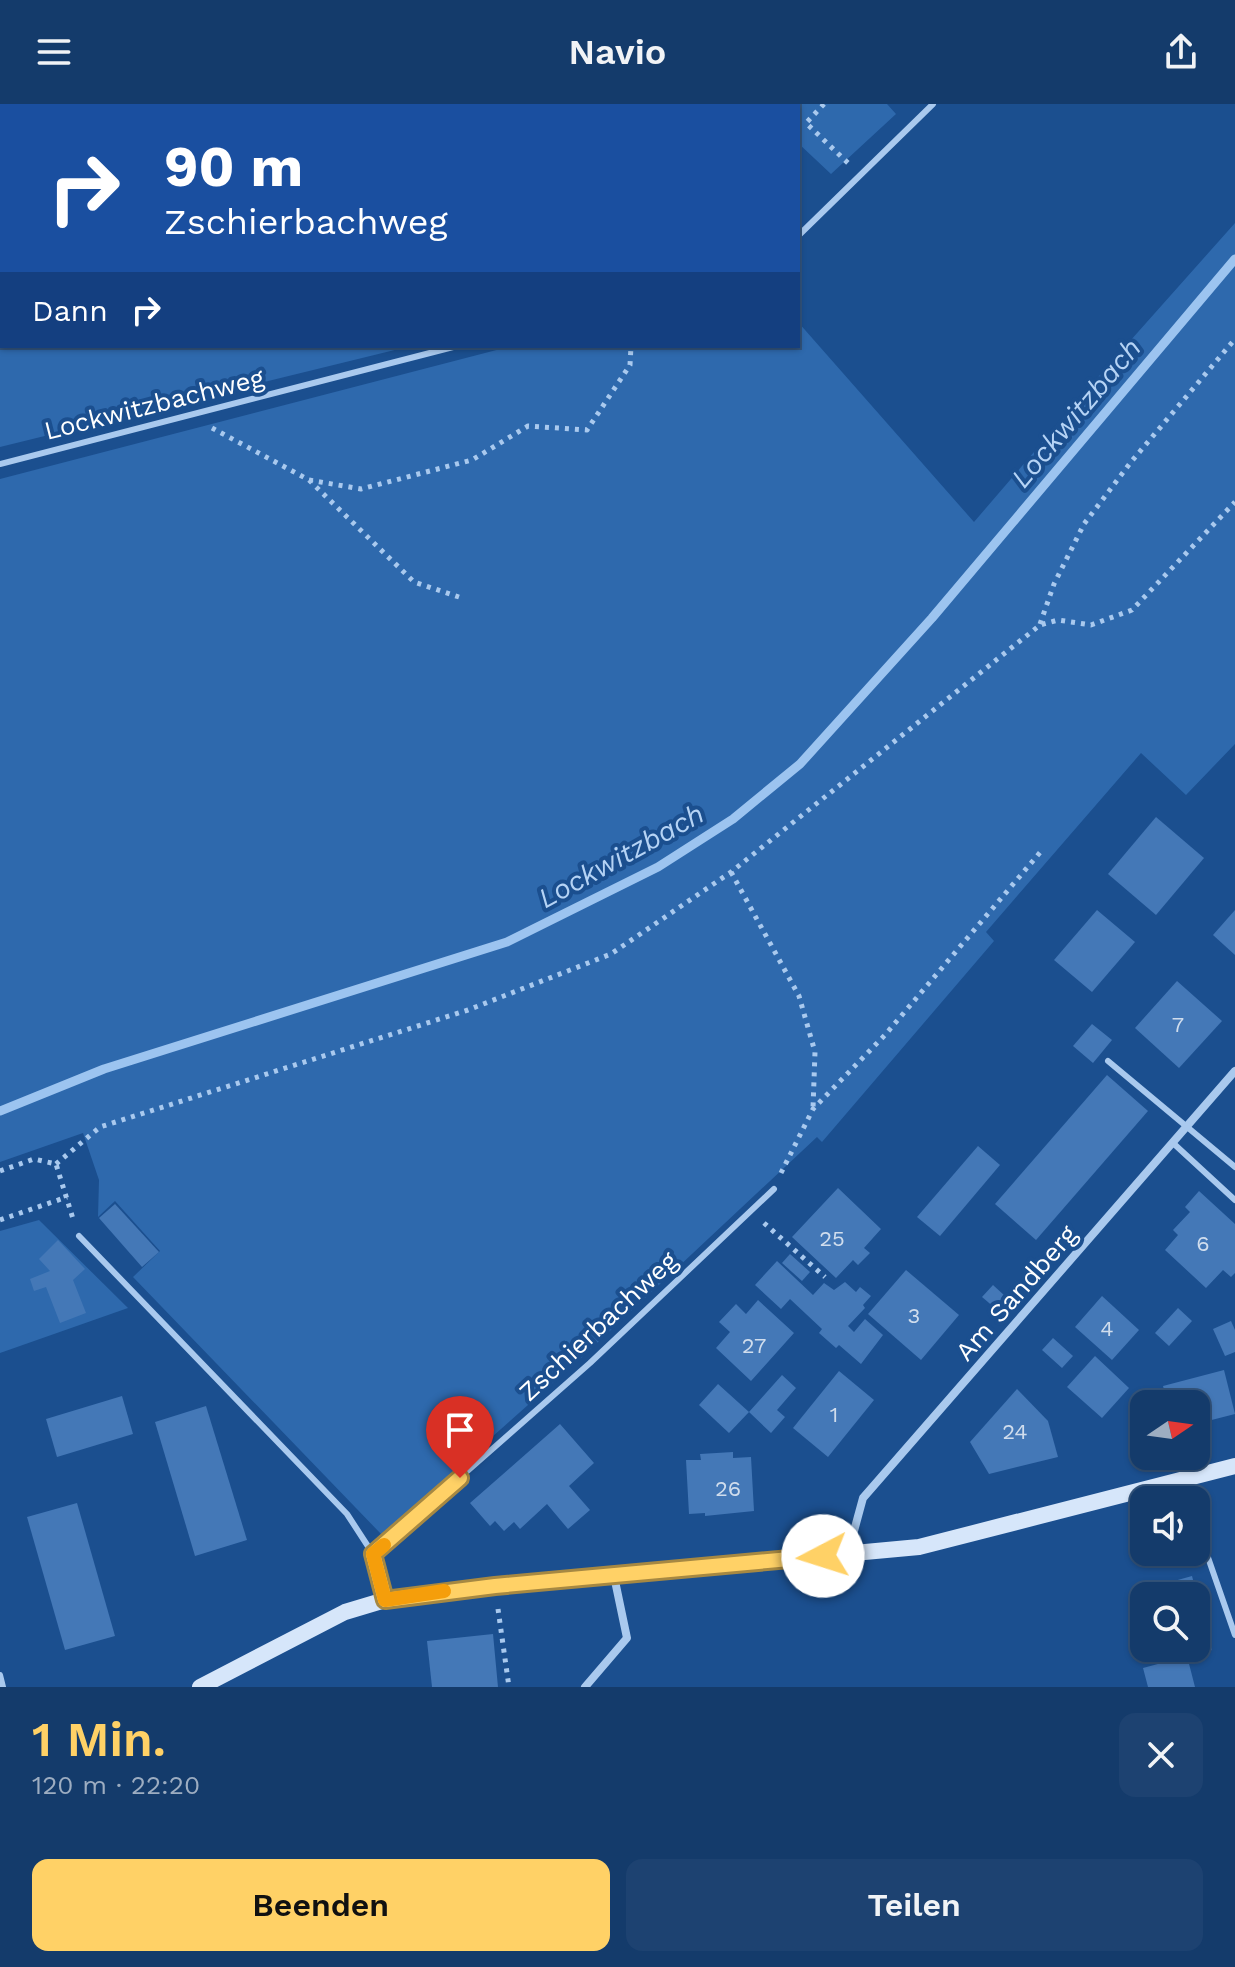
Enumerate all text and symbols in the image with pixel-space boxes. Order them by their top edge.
icon: menu [32,30,76,74]
icon: share [1159,30,1203,74]
text: Navio [569,31,666,73]
text: 90 m [164,134,303,200]
icon: right [32,136,136,240]
text: Zschierbachweg [164,201,448,243]
icon: right [124,288,168,332]
text: Dann [32,293,108,328]
water label: Lockwitzbach [1004,332,1148,494]
street label: Lockwitzbachweg [41,362,267,446]
water label: Lockwitzbach [532,797,710,915]
house number: 7 [1172,1012,1184,1037]
street label: Am Sandberg [949,1219,1083,1367]
house number: 25 [819,1226,845,1251]
house number: 6 [1196,1231,1210,1256]
street label: Zschierbachweg [513,1245,683,1407]
house number: 3 [908,1303,920,1328]
house number: 4 [1100,1316,1114,1341]
house number: 27 [742,1333,766,1358]
north arrow [1130,1390,1210,1470]
map controls [1130,1390,1210,1662]
pin [426,1396,494,1478]
house number: 1 [830,1402,838,1427]
icon: arrive [438,1408,482,1452]
house number: 24 [1002,1419,1028,1444]
house number: 26 [715,1476,741,1501]
button: sound [1130,1486,1210,1566]
position arrow [781,1514,865,1598]
button: search [1130,1582,1210,1662]
text: 1 Min. [32,1711,166,1768]
button: close [1119,1713,1203,1797]
text: 120 m · 22:20 [32,1770,200,1800]
button: Beenden [32,1859,610,1951]
button: Teilen [626,1859,1203,1951]

